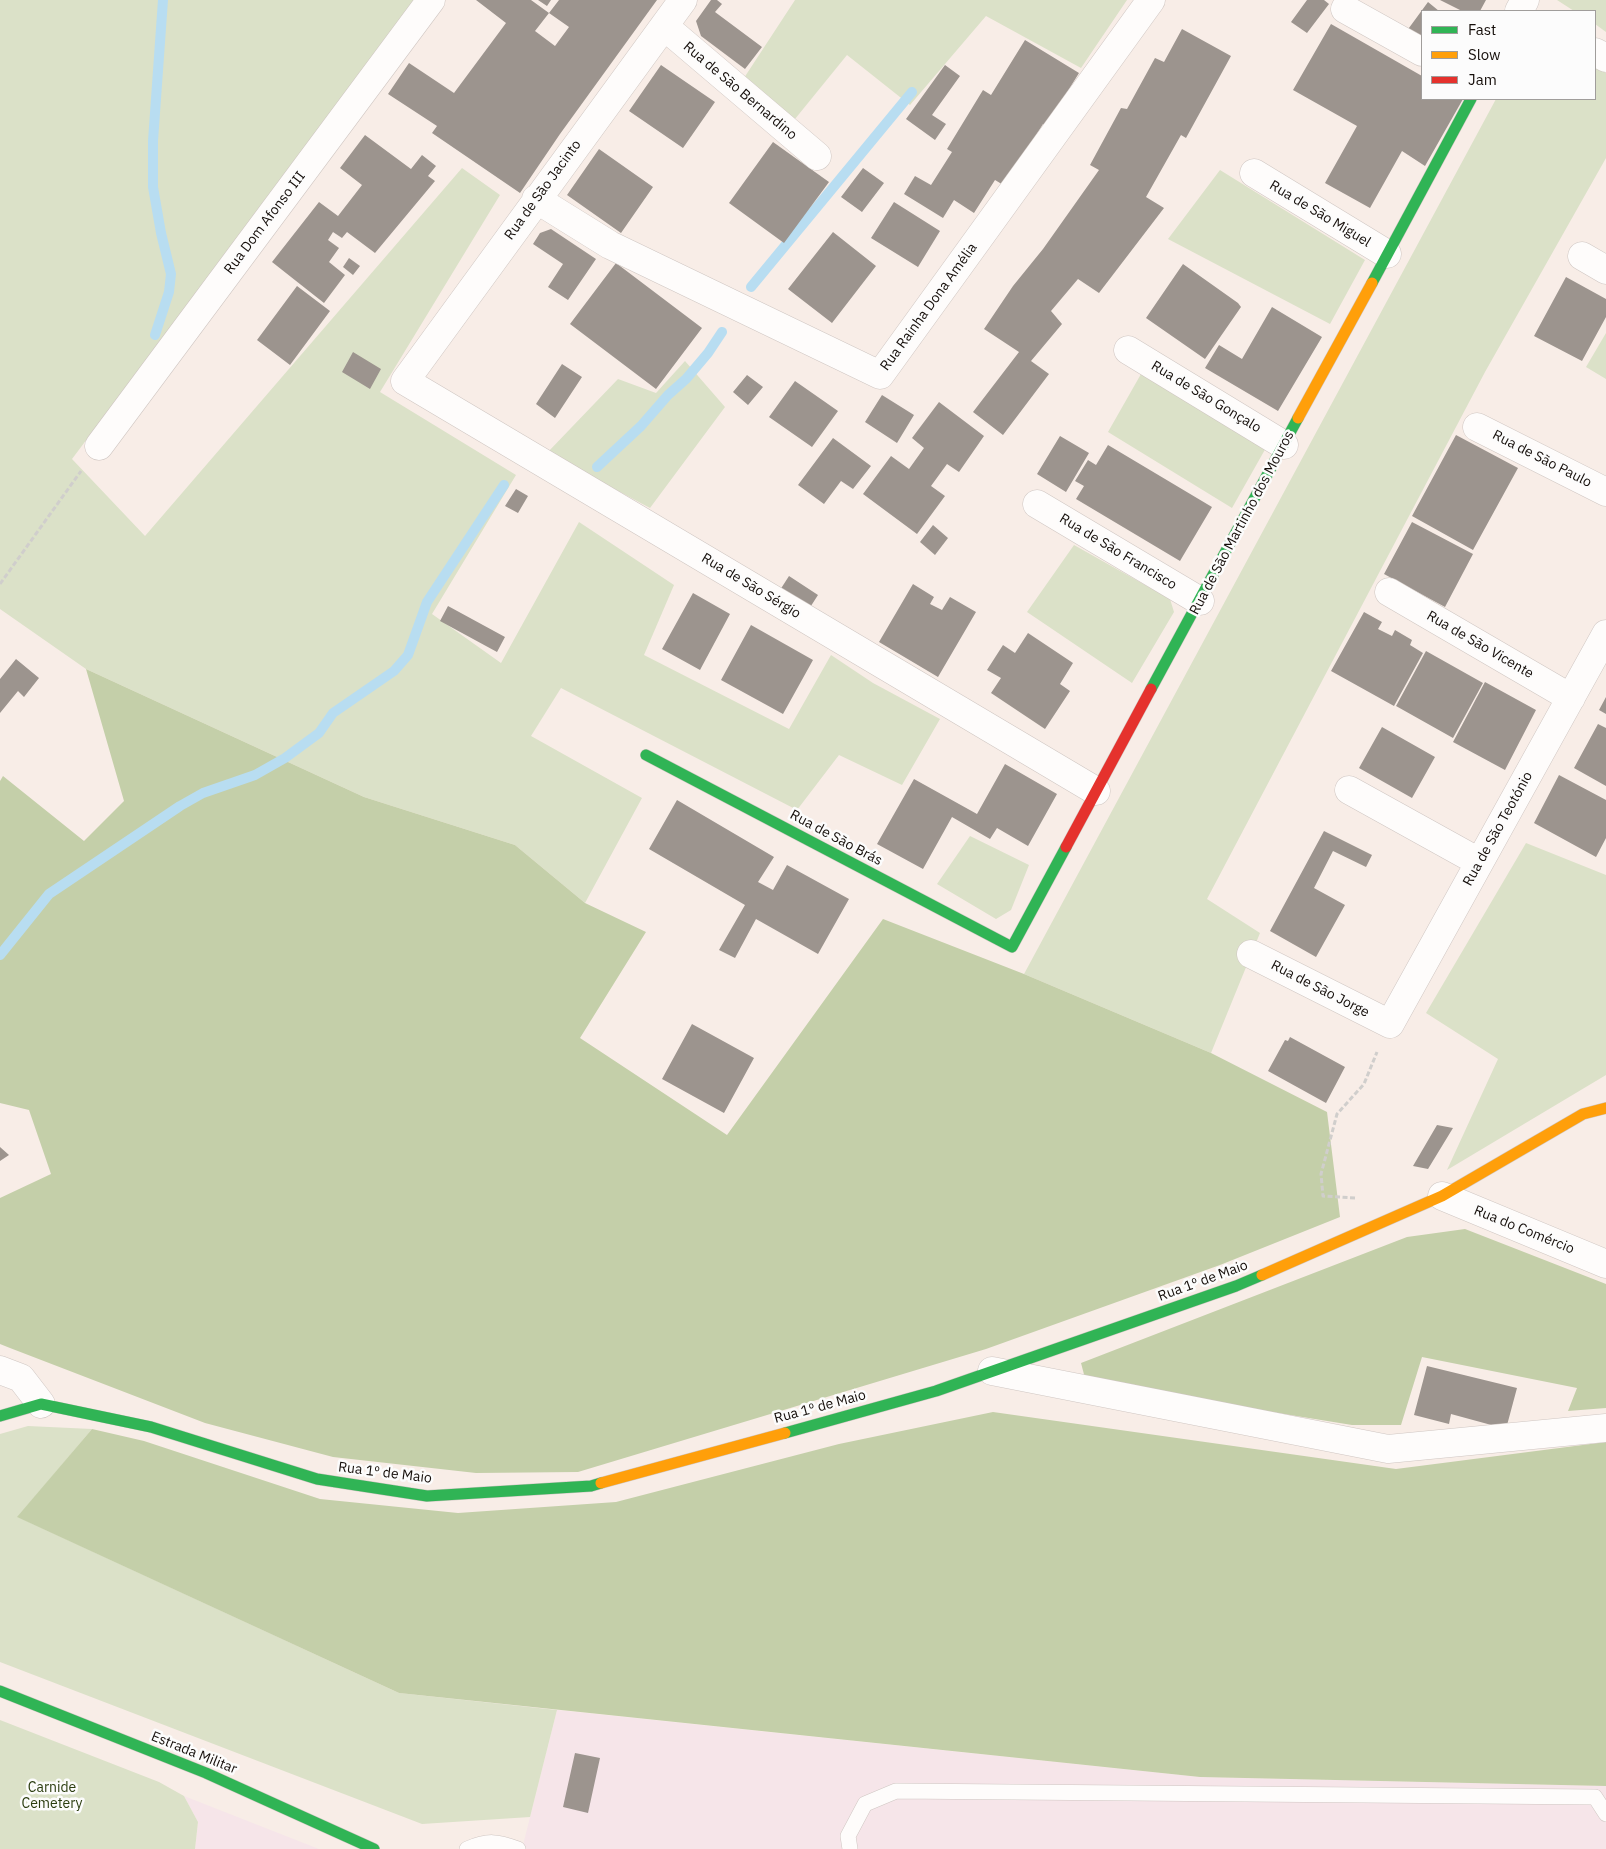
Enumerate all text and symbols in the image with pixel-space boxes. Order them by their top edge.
legend [1421,10,1596,100]
text: Fast [1468,20,1496,39]
street label: Rua de São Bernardino [680,38,800,144]
text: Slow [1468,45,1501,64]
text: Jam [1468,70,1497,89]
street label: Rua de São Jacinto [501,137,585,243]
street label: Rua Dom Afonso III [221,168,309,278]
street label: Rua de São Miguel [1266,177,1374,251]
street label: Rua Rainha Dona Amélia [877,240,981,374]
street label: Rua de São Gonçalo [1148,358,1264,436]
street label: Rua de São Paulo [1490,427,1594,491]
street label: Rua de São Martinho dos Mouros [1186,428,1298,618]
street label: Rua de São Francisco [1056,510,1180,594]
street label: Rua de São Sérgio [698,550,804,622]
street label: Rua de São Vicente [1424,608,1536,682]
street label: Rua de São Teotónio [1460,769,1536,889]
street label: Rua de São Brás [787,807,885,869]
street label: Rua de São Jorge [1268,957,1372,1021]
street label: Rua do Comércio [1471,1202,1577,1258]
street label: Rua 1º de Maio [1156,1257,1250,1305]
street label: Rua 1º de Maio [772,1387,868,1427]
street label: Rua 1º de Maio [337,1459,433,1487]
street label: Estrada Militar [149,1728,239,1778]
park label: Carnide Cemetery [21,1780,83,1812]

